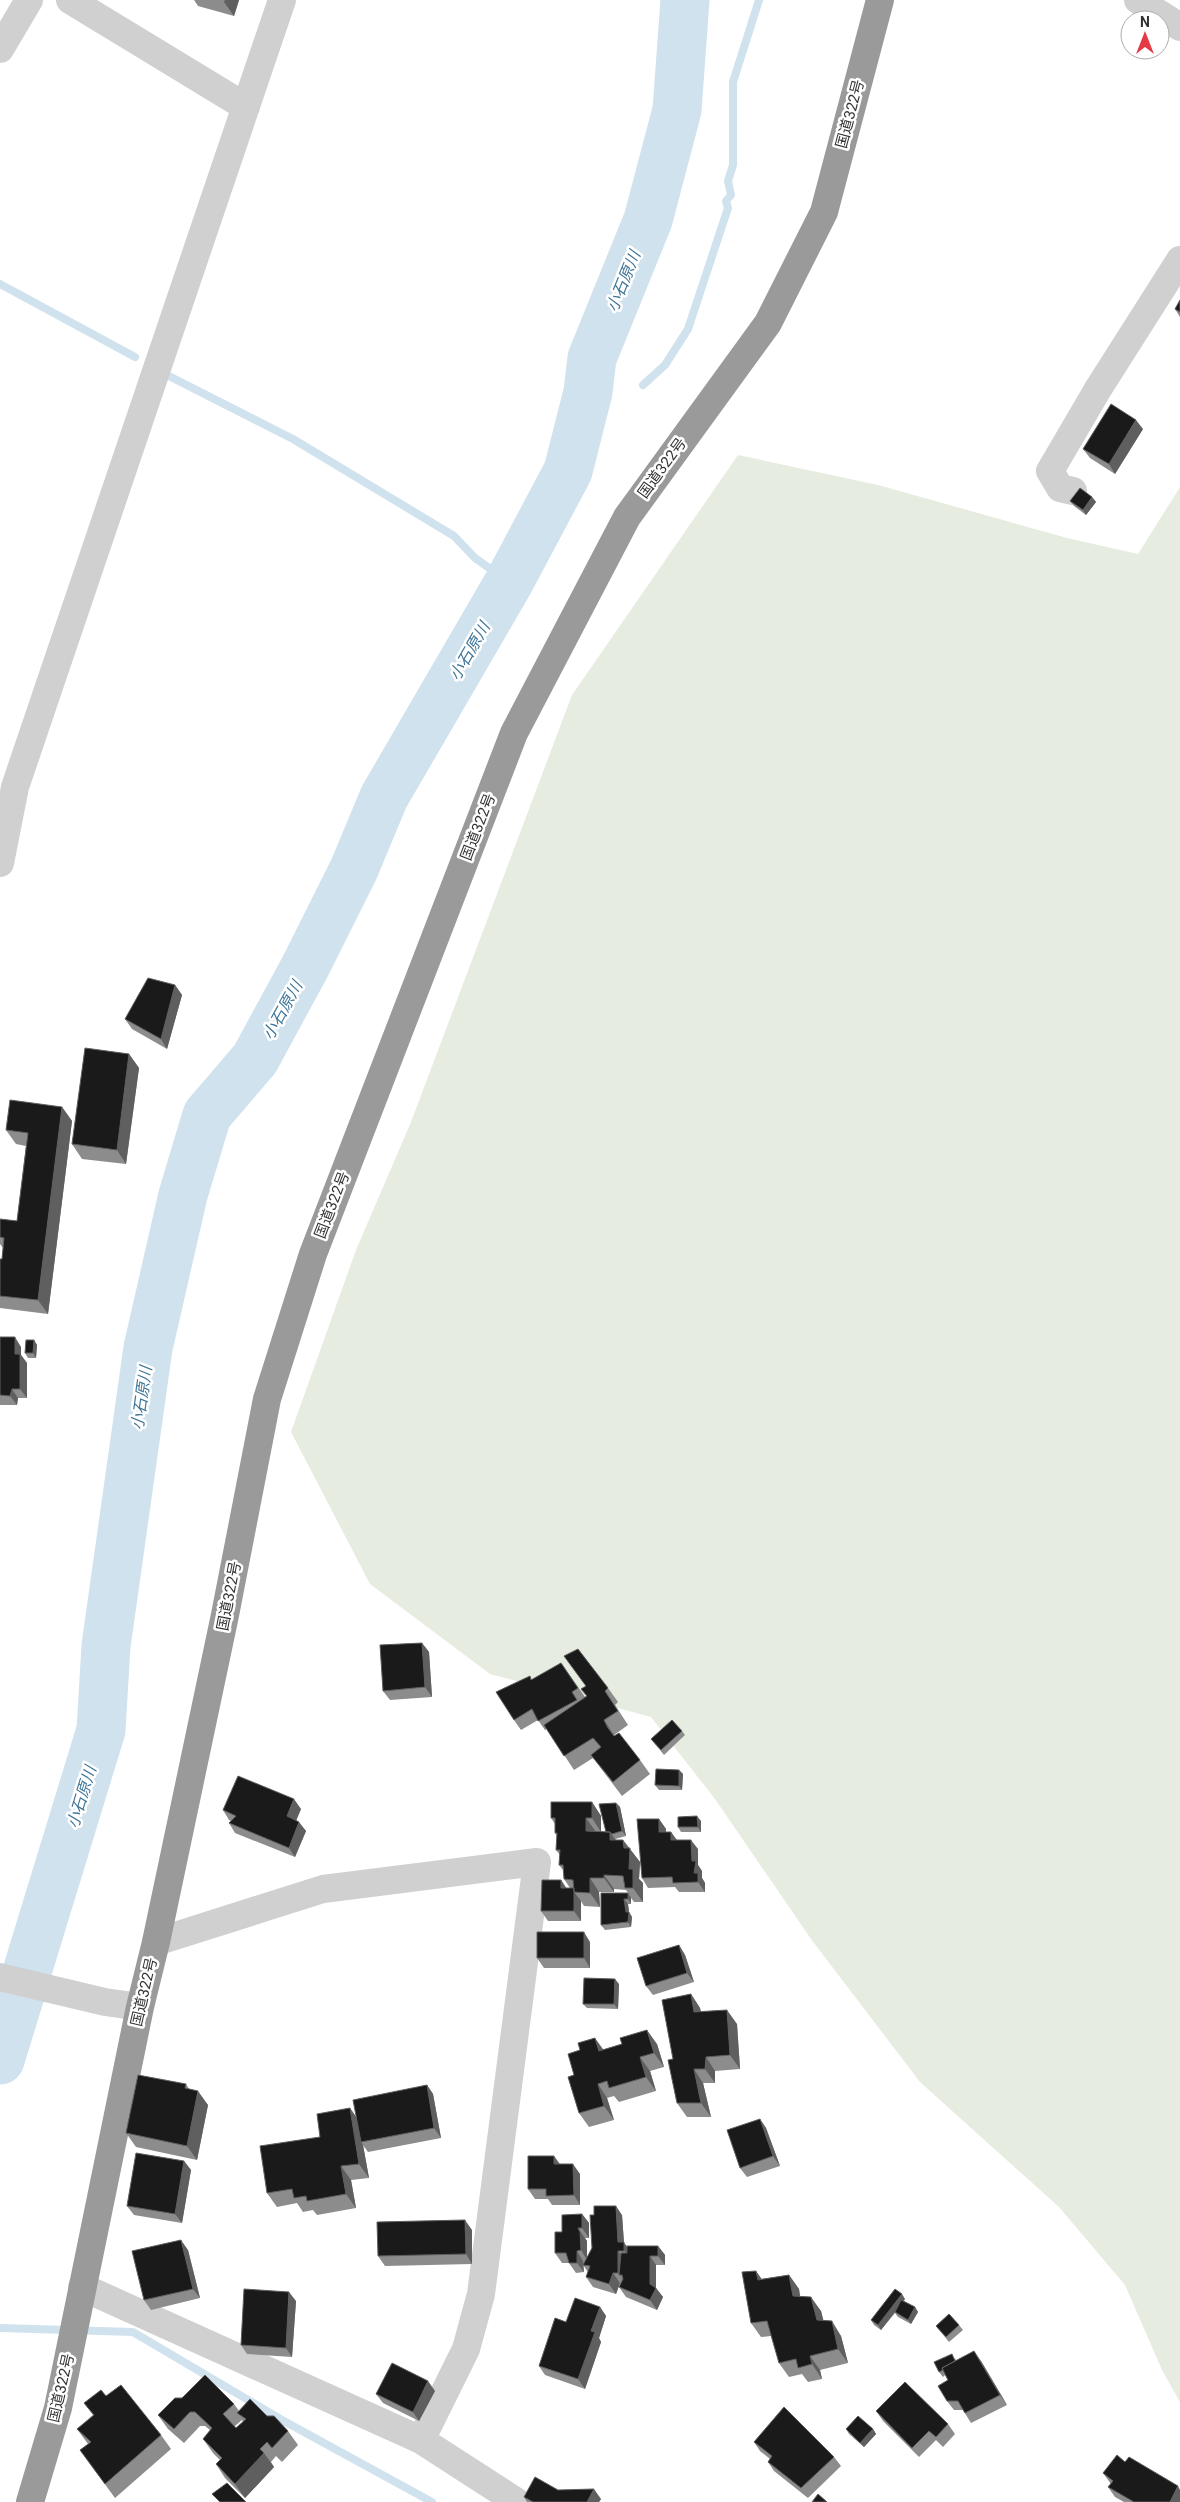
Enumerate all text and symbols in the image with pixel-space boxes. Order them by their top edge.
north arrow [1120,10,1170,60]
text: N [1140,14,1150,30]
street label: 国道322号 [832,78,868,150]
water label: 小石原川 [603,246,645,314]
street label: 国道322号 [634,434,690,502]
water label: 小石原川 [445,617,495,684]
street label: 国道322号 [457,791,499,863]
water label: 小石原川 [259,976,307,1043]
street label: 国道322号 [311,1169,353,1241]
water label: 小石原川 [128,1363,156,1431]
street label: 国道322号 [213,1560,245,1632]
water label: 小石原川 [63,1762,101,1831]
street label: 国道322号 [127,1956,161,2028]
street label: 国道322号 [44,2352,78,2424]

